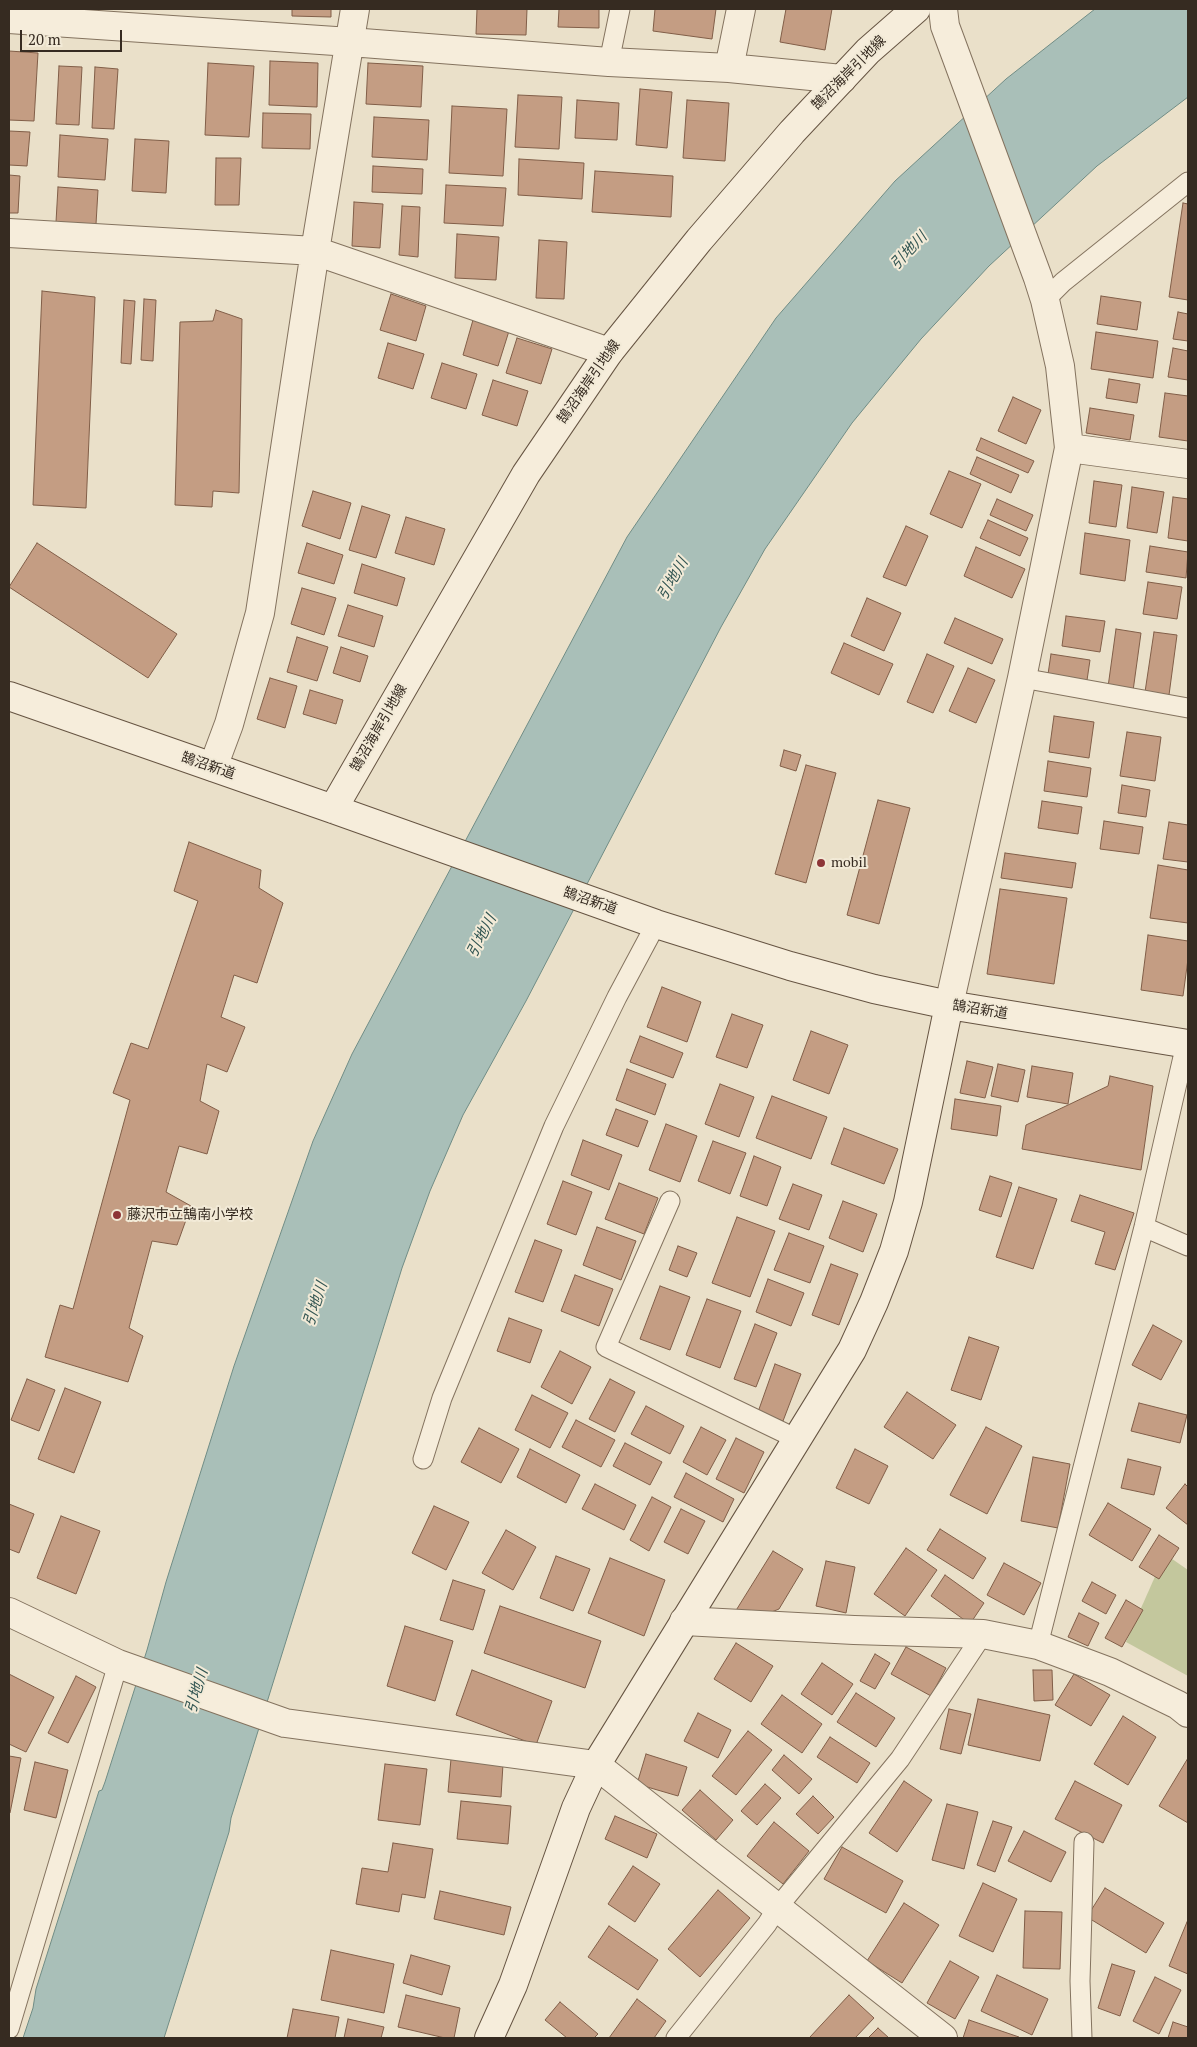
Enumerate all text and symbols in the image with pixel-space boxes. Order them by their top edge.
scale bar [22,20,125,52]
text: 20 m [28,29,61,49]
street label: 鵠沼海岸引地線 [808,32,890,114]
water label: 引地川 [887,228,931,274]
street label: 鵠沼海岸引地線 [554,337,624,427]
water label: 引地川 [654,555,692,603]
street label: 鵠沼海岸引地線 [347,681,411,775]
street label: 鵠沼新道 [179,749,237,783]
place label: mobil [831,855,867,871]
marker: mobil [815,857,827,869]
street label: 鵠沼新道 [561,884,619,918]
water label: 引地川 [464,912,500,960]
street label: 鵠沼新道 [951,997,1009,1023]
place label: 藤沢市立鵠南小学校 [127,1207,253,1223]
marker: 藤沢市立鵠南小学校 [111,1209,123,1221]
water label: 引地川 [300,1280,332,1328]
water label: 引地川 [182,1667,212,1715]

